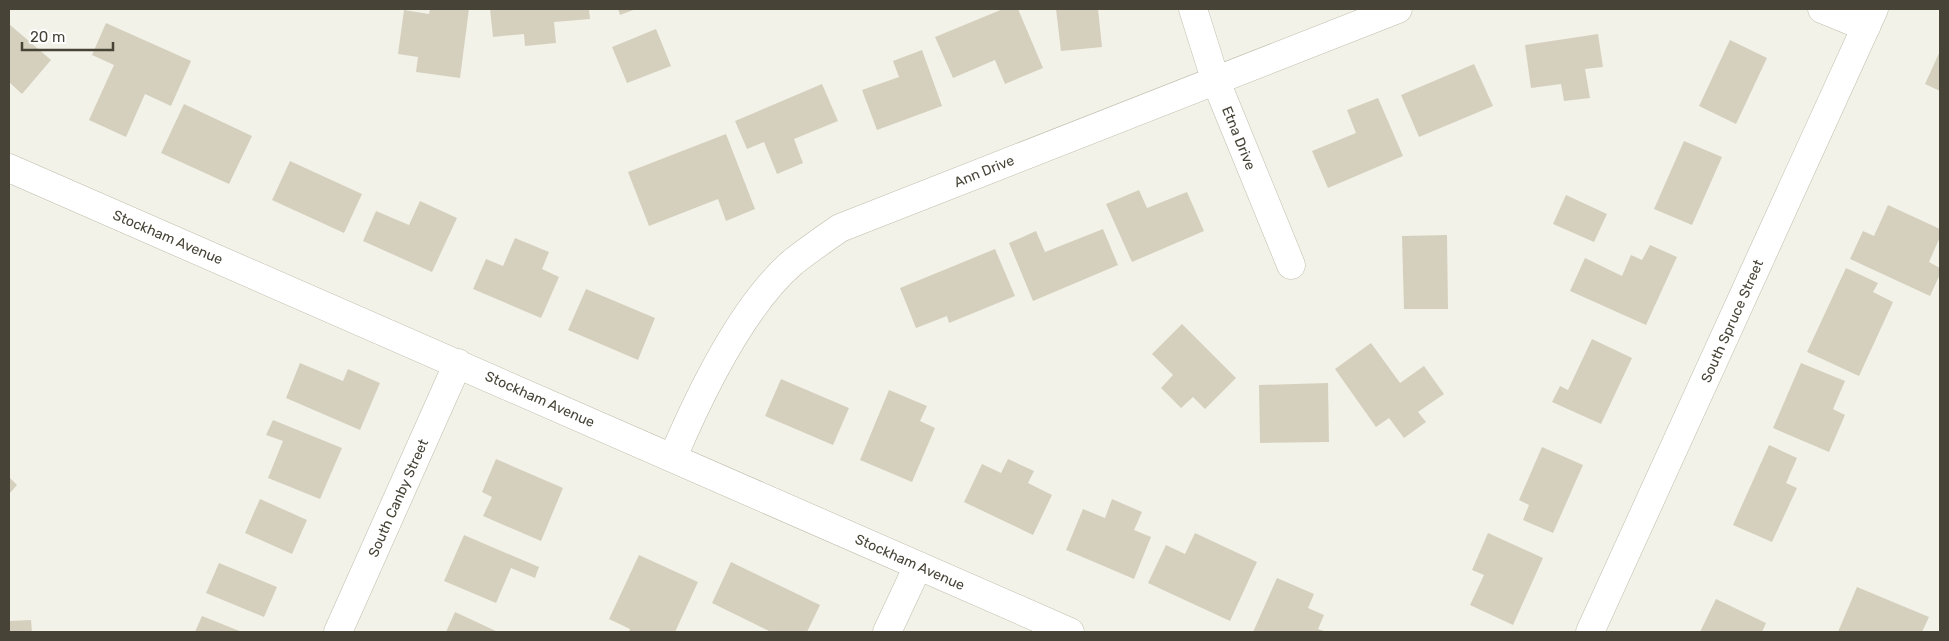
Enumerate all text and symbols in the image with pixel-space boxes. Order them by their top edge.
scale bar [22,20,114,52]
text: 20 m [30,28,65,46]
street label: Etna Drive [1218,104,1259,173]
street label: Ann Drive [952,152,1017,191]
street label: Stockham Avenue [110,207,226,268]
street label: South Spruce Street [1698,257,1767,385]
street label: Stockham Avenue [482,368,597,431]
street label: South Canby Street [365,436,432,560]
street label: Stockham Avenue [852,531,967,594]

